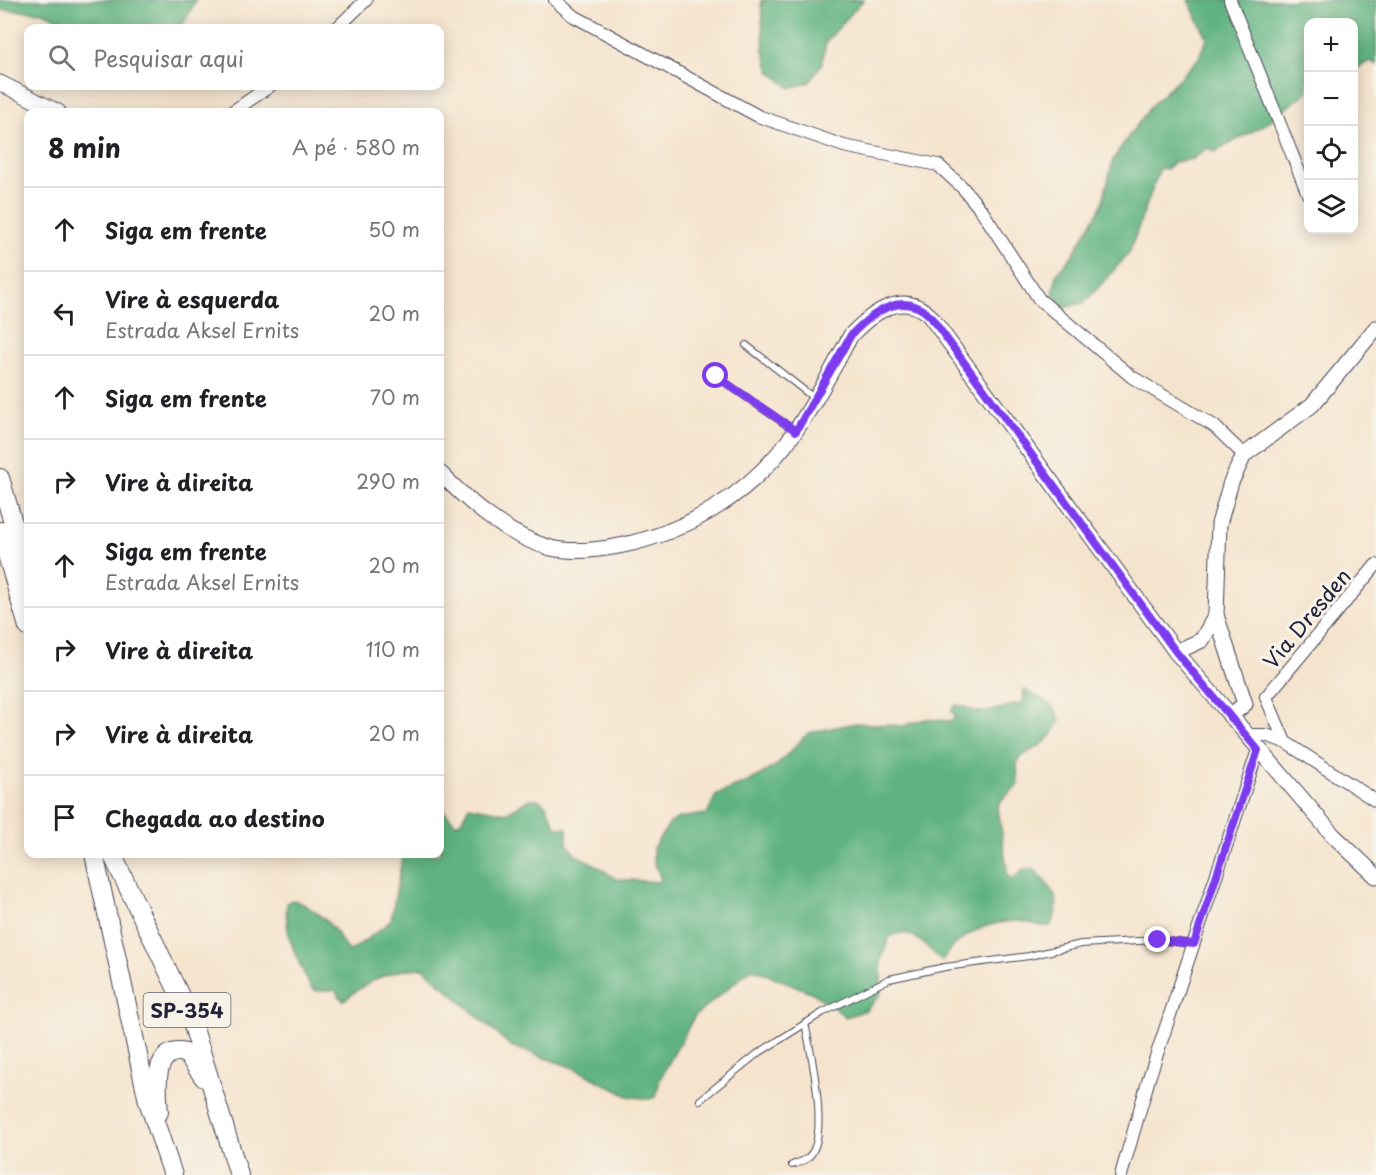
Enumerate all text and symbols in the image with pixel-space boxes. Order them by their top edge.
map controls [1304,18,1358,234]
button: + [1304,18,1358,72]
search box [24,24,444,90]
icon: search [45,41,78,74]
text: Pesquisar aqui [93,41,244,74]
button: − [1304,72,1358,126]
button: locate [1304,126,1358,180]
text: 8 min [48,128,121,167]
text: A pé · 580 m [292,132,420,162]
button: layers [1304,180,1358,234]
icon: ahead [48,213,81,246]
text: Siga em frente [105,213,267,246]
text: 50 m [368,214,420,244]
text: Vire à esquerda [105,282,279,315]
icon: left [48,297,81,330]
text: 20 m [368,298,420,328]
text: Estrada Aksel Ernits [105,315,299,345]
route start [702,362,728,388]
icon: ahead [48,381,81,414]
text: Siga em frente [105,381,267,414]
text: 70 m [370,382,420,412]
icon: right [48,465,81,498]
text: Vire à direita [105,465,253,498]
text: 290 m [356,466,420,496]
text: Siga em frente [105,534,267,567]
icon: ahead [48,549,81,582]
text: 20 m [368,550,420,580]
street label: Via Dresden [1254,561,1358,675]
text: Estrada Aksel Ernits [105,567,299,597]
icon: right [48,633,81,666]
text: Vire à direita [105,633,253,666]
text: 110 m [366,634,420,664]
icon: right [48,717,81,750]
text: Vire à direita [105,717,253,750]
text: 20 m [368,718,420,748]
icon: arrive [48,801,81,834]
text: Chegada ao destino [105,801,325,834]
route end [1144,926,1170,952]
road number: SP-354 [144,993,231,1027]

